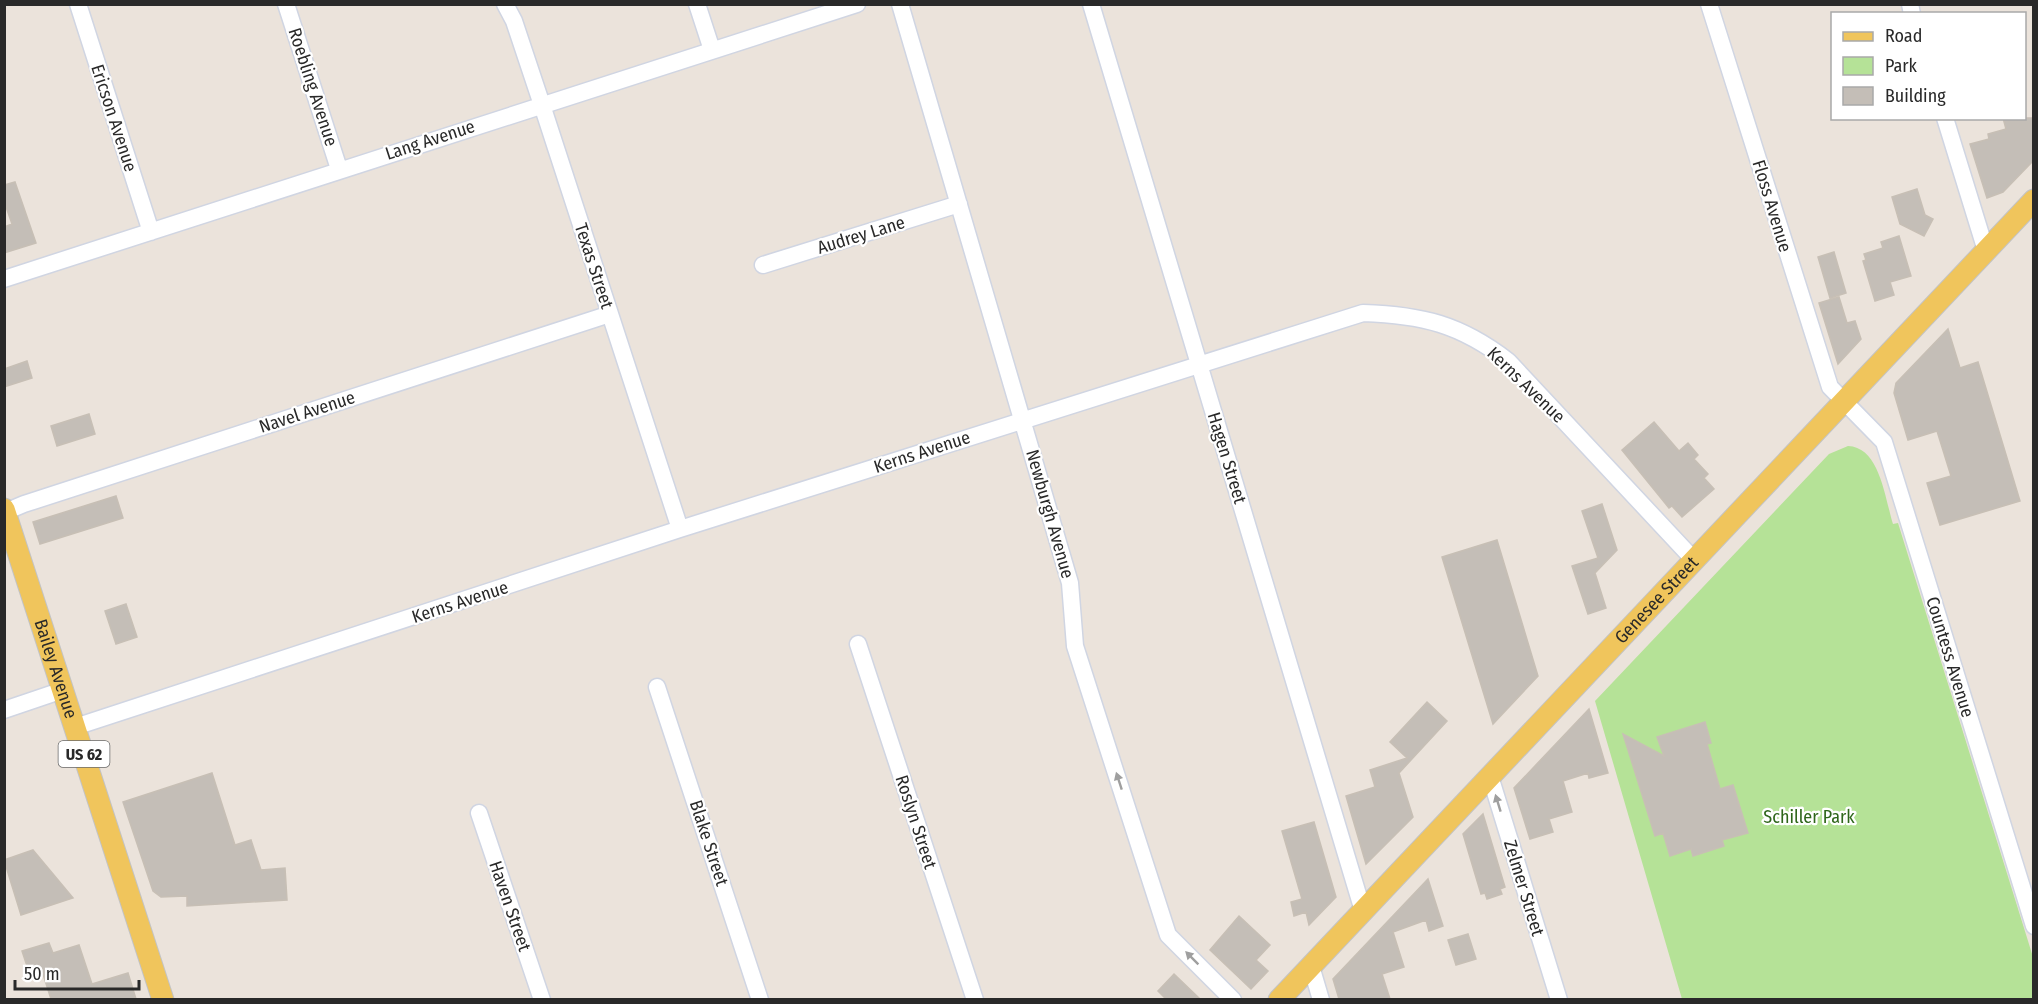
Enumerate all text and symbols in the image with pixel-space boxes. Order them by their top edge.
legend [1831,12,2026,120]
street label: Roebling Avenue [284,25,343,149]
text: Road [1885,25,1922,47]
text: Park [1885,55,1918,77]
street label: Ericson Avenue [86,61,142,175]
text: Building [1885,85,1946,107]
street label: Lang Avenue [382,115,478,165]
street label: Floss Avenue [1748,157,1796,255]
street label: Audrey Lane [815,211,908,259]
street label: Texas Street [570,220,618,312]
street label: Kerns Avenue [1482,342,1570,428]
street label: Navel Avenue [256,386,358,438]
street label: Hagen Street [1203,410,1251,507]
street label: Kerns Avenue [871,426,973,478]
street label: Newburgh Avenue [1021,447,1079,581]
street label: Genesee Street [1610,552,1703,648]
street label: Kerns Avenue [409,576,511,628]
street label: Countess Avenue [1921,594,1979,720]
street label: Bailey Avenue [29,616,82,721]
road number: US 62 [58,741,110,767]
street label: Roslyn Street [891,772,942,872]
one-way arrow [1113,772,1123,790]
one-way arrow [1493,794,1502,812]
street label: Blake Street [685,797,733,889]
park label: Schiller Park [1763,806,1855,828]
street label: Zelmer Street [1499,837,1549,939]
street label: Haven Street [484,858,536,954]
one-way arrow [1185,952,1199,966]
scale bar [15,953,140,991]
text: 50 m [24,963,60,985]

